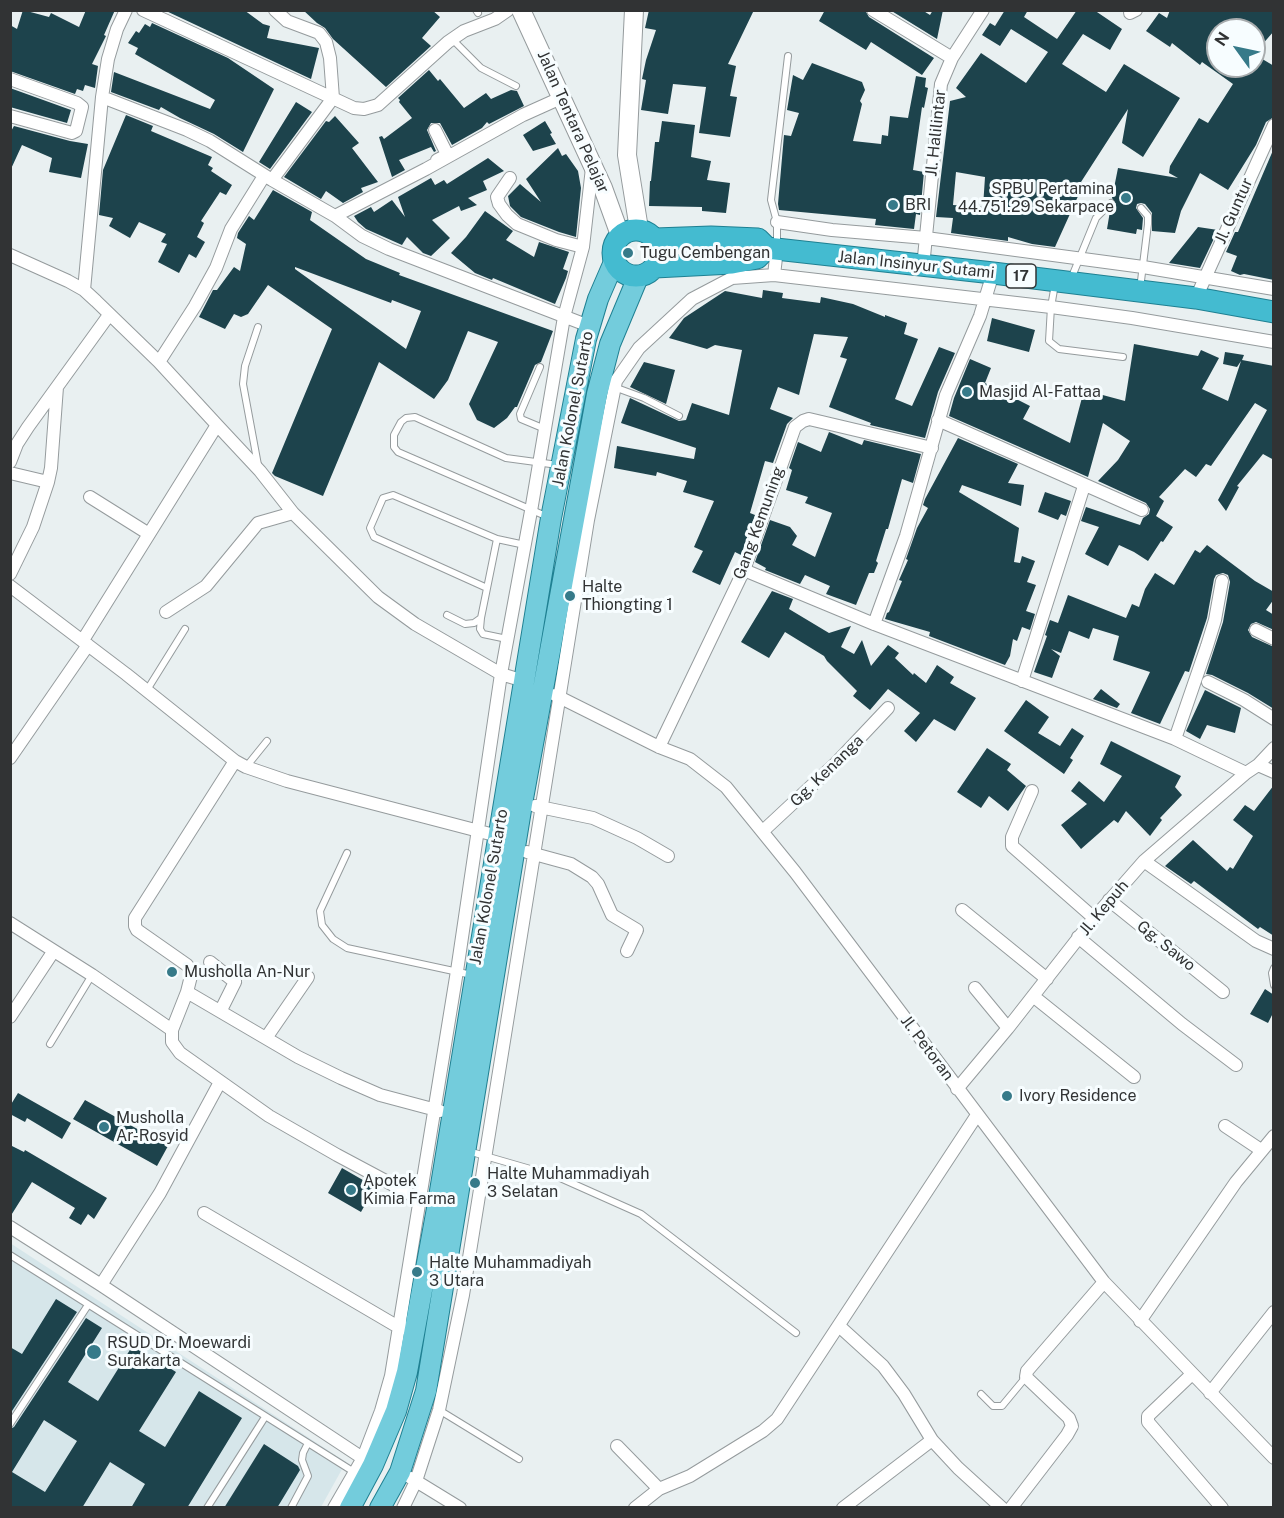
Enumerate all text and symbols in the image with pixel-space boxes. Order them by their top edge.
north arrow [1206,18,1266,78]
text: N [1211,29,1234,49]
street label: Jalan Tentara Pelajar [533,48,613,196]
street label: Jl. Halilintar [922,88,950,178]
street label: Jl. Guntur [1211,175,1257,247]
place label: SPBU Pertamina 44.751.29 Sekarpace [958,179,1114,217]
marker: SPBU Pertamina 44.751.29 Sekarpace [1119,191,1133,205]
place label: BRI [905,195,931,215]
marker: BRI [886,198,900,212]
place label: Tugu Cembengan [640,243,770,263]
marker: Tugu Cembengan [621,246,635,260]
street label: Jalan Insinyur Sutami [837,247,995,283]
road number: 17 [1006,264,1036,288]
street label: Jalan Kolonel Sutarto [549,330,597,488]
place label: Masjid Al-Fattaa [979,382,1101,402]
marker: Masjid Al-Fattaa [960,385,974,399]
street label: Gang Kemuning [730,464,788,582]
place label: Halte Thiongting 1 [582,577,673,615]
marker: Halte Thiongting 1 [563,589,577,603]
street label: Gg. Kenanga [786,731,868,811]
street label: Jalan Kolonel Sutarto [466,808,512,966]
street label: Jl. Kepuh [1075,876,1133,940]
street label: Gg. Sawo [1133,917,1199,975]
place label: Musholla An-Nur [184,962,310,982]
marker: Musholla An-Nur [165,965,179,979]
street label: Jl. Petoran [896,1012,958,1084]
place label: Ivory Residence [1019,1086,1137,1106]
marker: Ivory Residence [1000,1089,1014,1103]
place label: Musholla Ar-Rosyid [116,1108,189,1146]
marker: Musholla Ar-Rosyid [97,1120,111,1134]
place label: Halte Muhammadiyah 3 Selatan [487,1164,649,1202]
place label: Apotek Kimia Farma [363,1171,456,1209]
marker: Halte Muhammadiyah 3 Selatan [468,1176,482,1190]
marker: Apotek Kimia Farma [344,1183,358,1197]
place label: Halte Muhammadiyah 3 Utara [429,1253,591,1291]
marker: Halte Muhammadiyah 3 Utara [410,1265,424,1279]
place label: RSUD Dr. Moewardi Surakarta [107,1333,251,1371]
marker: RSUD Dr. Moewardi Surakarta [85,1343,103,1361]

